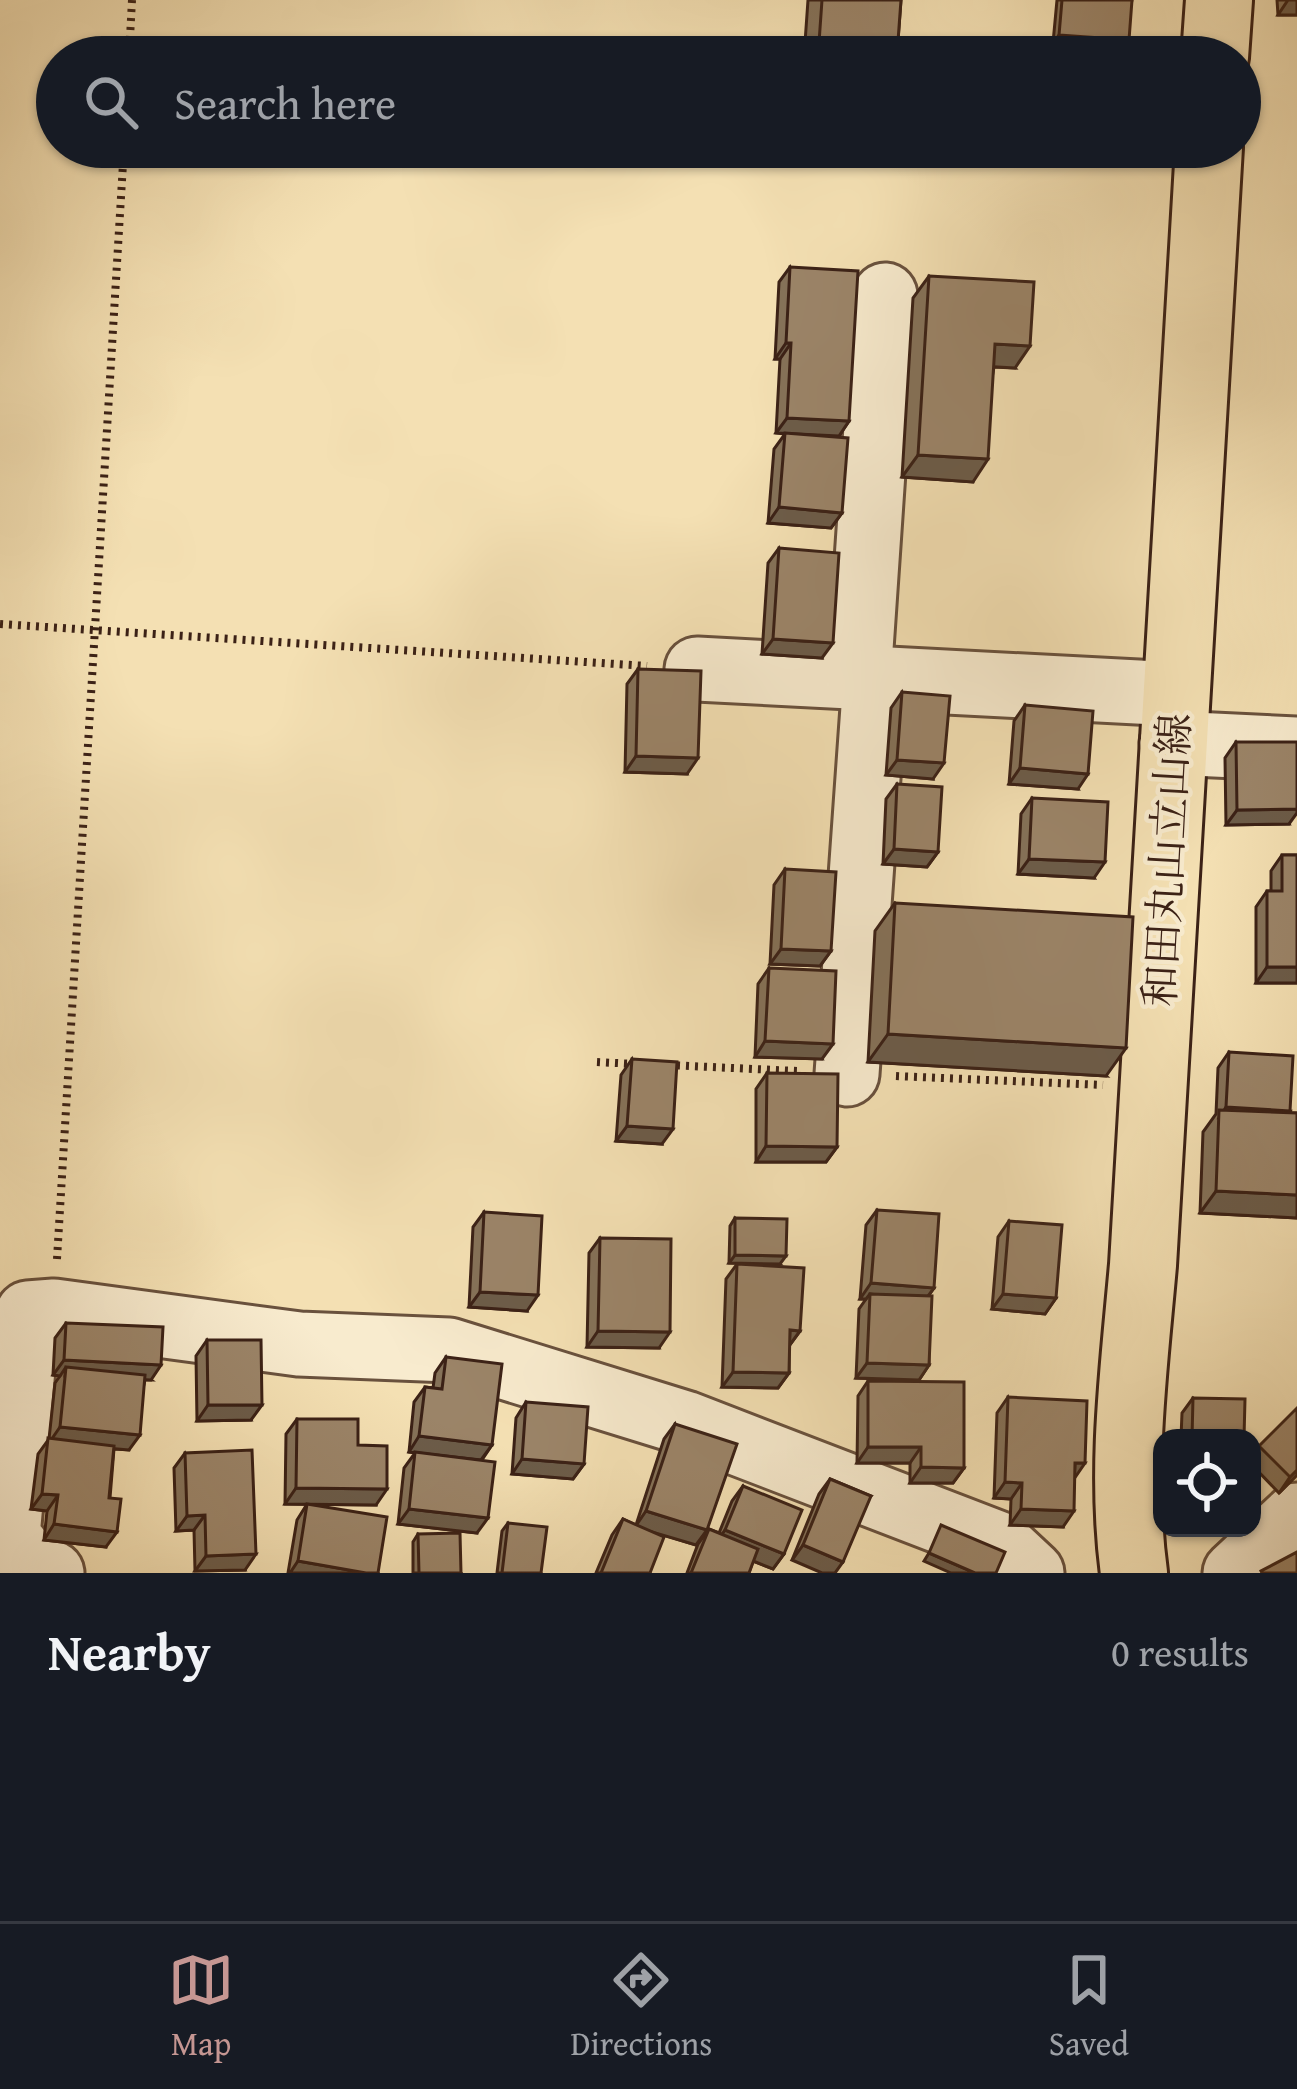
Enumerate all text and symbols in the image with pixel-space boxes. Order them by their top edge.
search box [36,36,1261,168]
icon: search [78,69,144,135]
text: Search here [174,70,396,135]
street label: 和田丸山立山線 [1128,712,1204,1008]
map controls [1153,1429,1261,1537]
button: locate [1153,1429,1261,1537]
text: Nearby [48,1614,211,1689]
text: 0 results [1111,1623,1249,1680]
tab: Map [168,1947,234,2067]
tab: Directions [571,1947,712,2067]
tab: Saved [1049,1947,1129,2067]

